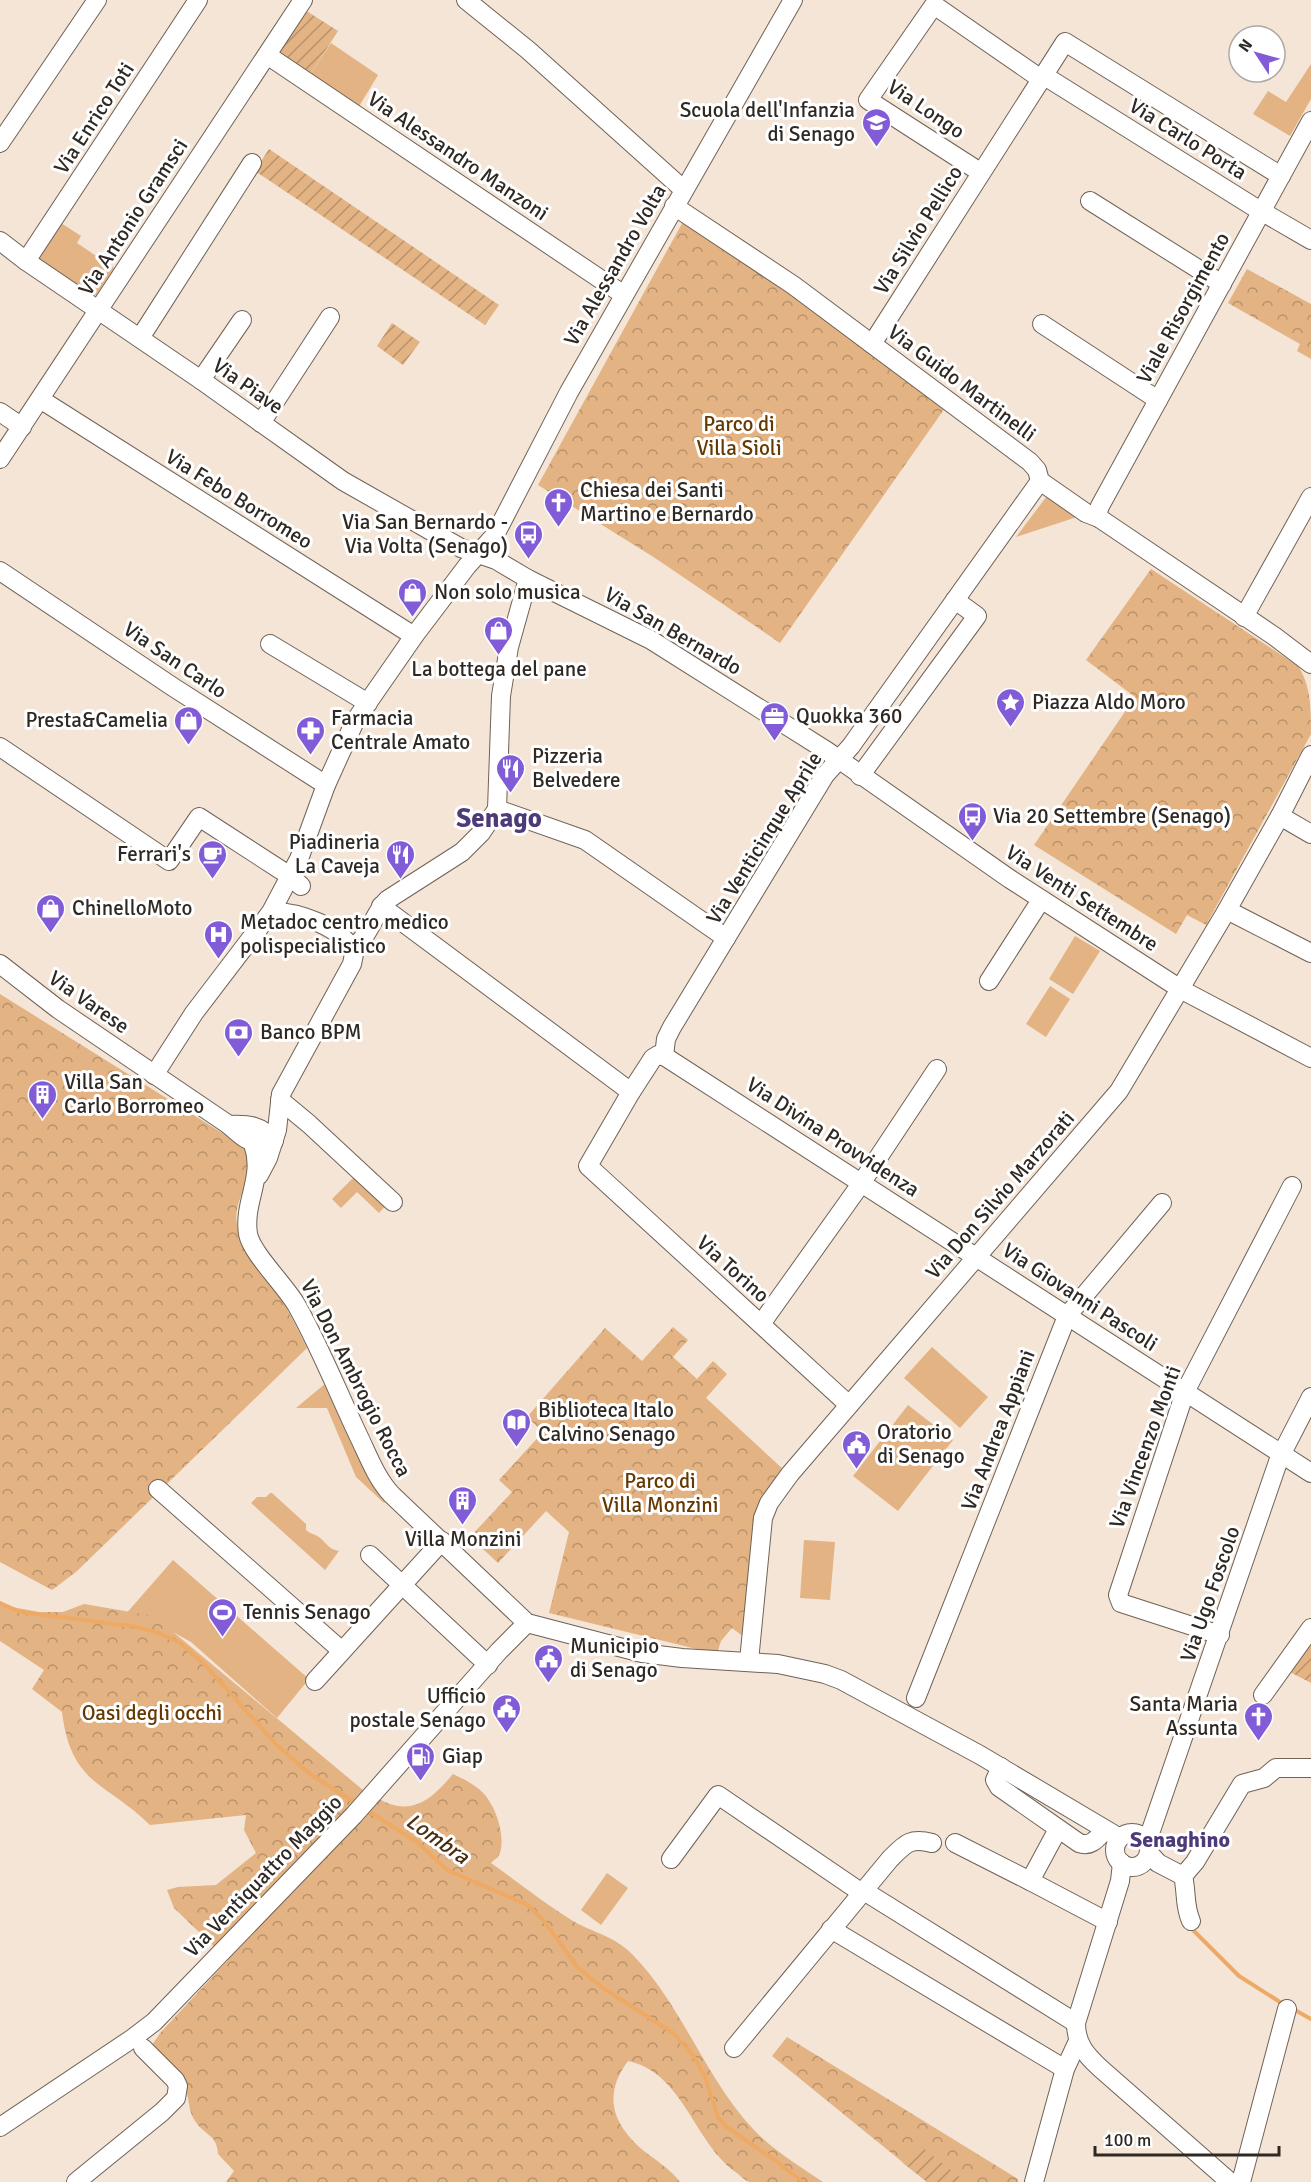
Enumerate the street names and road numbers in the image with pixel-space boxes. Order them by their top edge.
street label: Via Enrico Toti [48,57,140,179]
street label: Via Longo [882,74,970,144]
street label: Via Alessandro Manzoni [363,86,553,226]
street label: Via Carlo Porta [1124,93,1252,185]
street label: Via Antonio Gramsci [73,134,193,300]
street label: Via Silvio Pellico [868,161,968,299]
street label: Via Alessandro Volta [558,180,672,350]
street label: Viale Risorgimento [1131,228,1235,388]
street label: Via Guido Martinelli [883,319,1041,447]
street label: Via Piave [207,352,289,420]
street label: Via Febo Borromeo [161,443,317,555]
street label: Via San Bernardo [600,581,746,681]
street label: Via San Carlo [118,616,232,704]
street label: Via Venticinque Aprile [700,747,828,929]
street label: Via Venti Settembre [1001,839,1163,957]
street label: Via Varese [44,965,134,1039]
street label: Via Divina Provvidenza [742,1071,924,1203]
street label: Via Don Silvio Marzorati [920,1106,1080,1284]
street label: Via Torino [691,1230,775,1308]
street label: Via Giovanni Pascoli [997,1237,1163,1357]
street label: Via Don Ambrogio Rocca [295,1275,417,1481]
street label: Via Andrea Appiani [955,1346,1041,1514]
street label: Via Vincenzo Monti [1104,1362,1186,1532]
street label: Via Ugo Foscolo [1175,1523,1245,1665]
street label: Via Ventiquattro Maggio [179,1789,347,1963]

